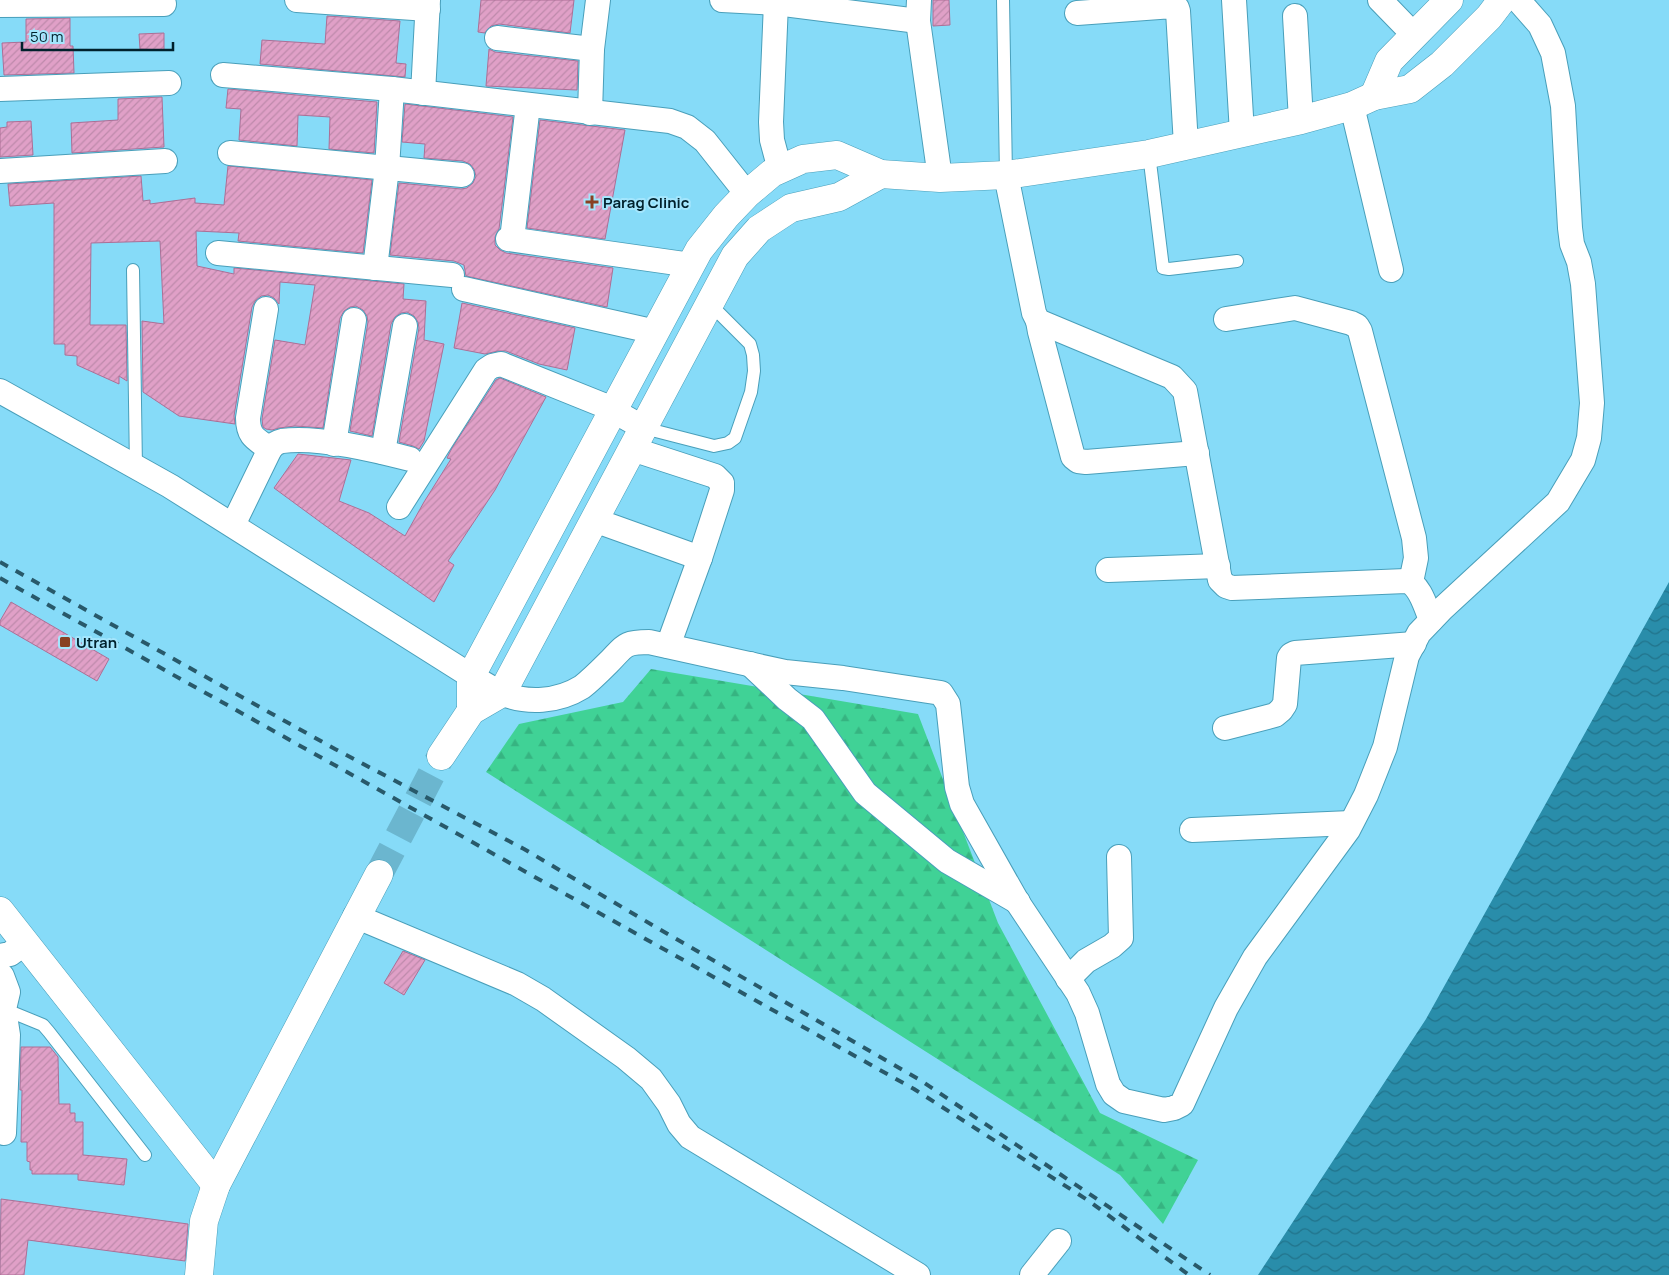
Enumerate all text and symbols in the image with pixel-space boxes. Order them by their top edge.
scale bar [22,20,174,52]
text: 50 m [30,26,64,47]
place label: Parag Clinic [603,192,690,213]
marker: Parag Clinic [585,195,599,209]
place label: Utran [76,632,117,653]
marker: Utran [58,635,72,649]

